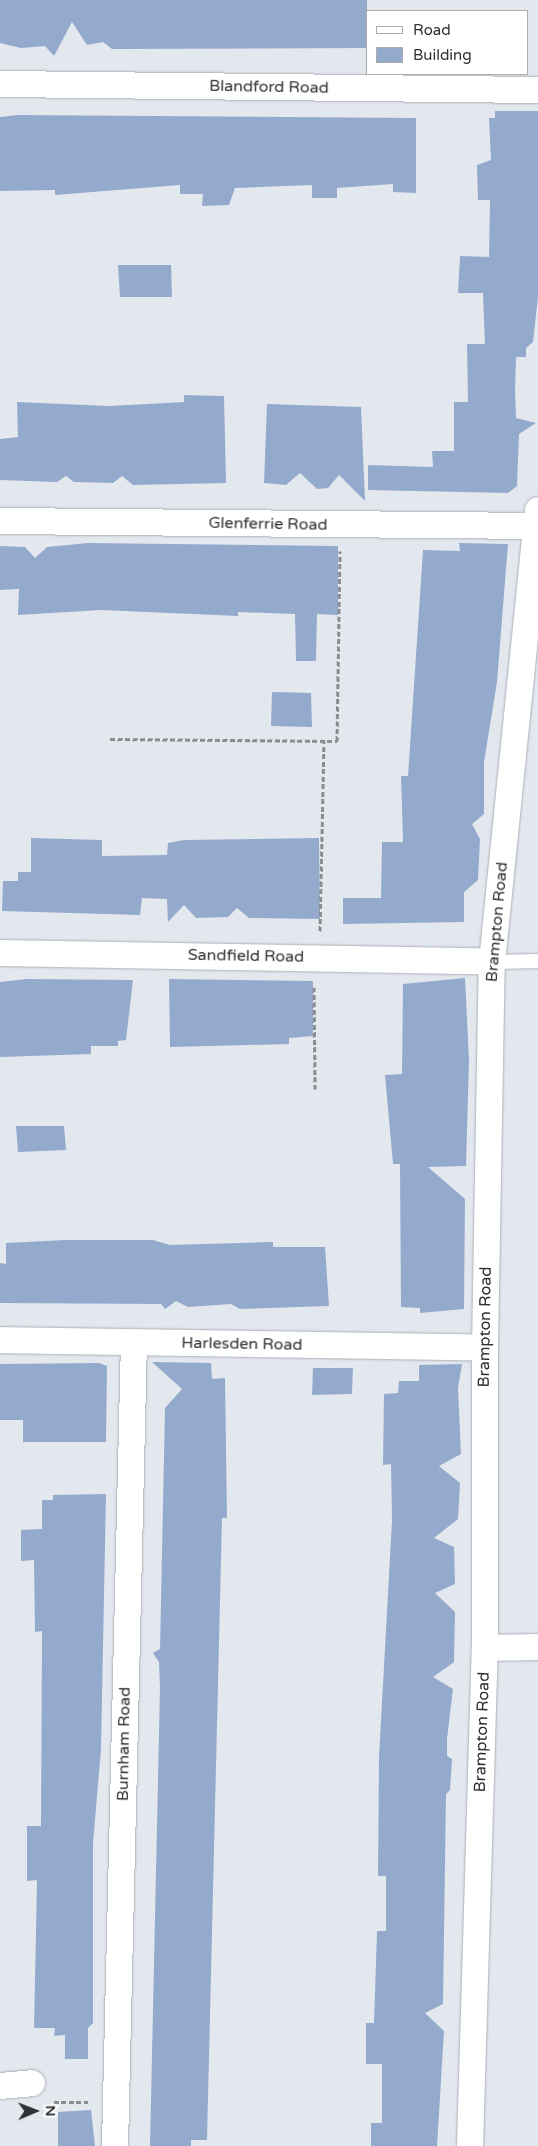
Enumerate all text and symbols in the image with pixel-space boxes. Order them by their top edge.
legend [366,10,528,75]
text: Road [413,21,451,39]
text: Building [413,46,472,64]
street label: Blandford Road [209,76,329,98]
street label: Glenferrie Road [208,513,328,535]
street label: Brampton Road [482,861,512,983]
street label: Sandfield Road [188,945,304,967]
street label: Brampton Road [474,1267,496,1387]
street label: Harlesden Road [181,1333,303,1355]
street label: Brampton Road [470,1671,494,1793]
street label: Burnham Road [113,1687,135,1801]
north arrow [10,2086,60,2136]
text: N [42,2105,59,2117]

